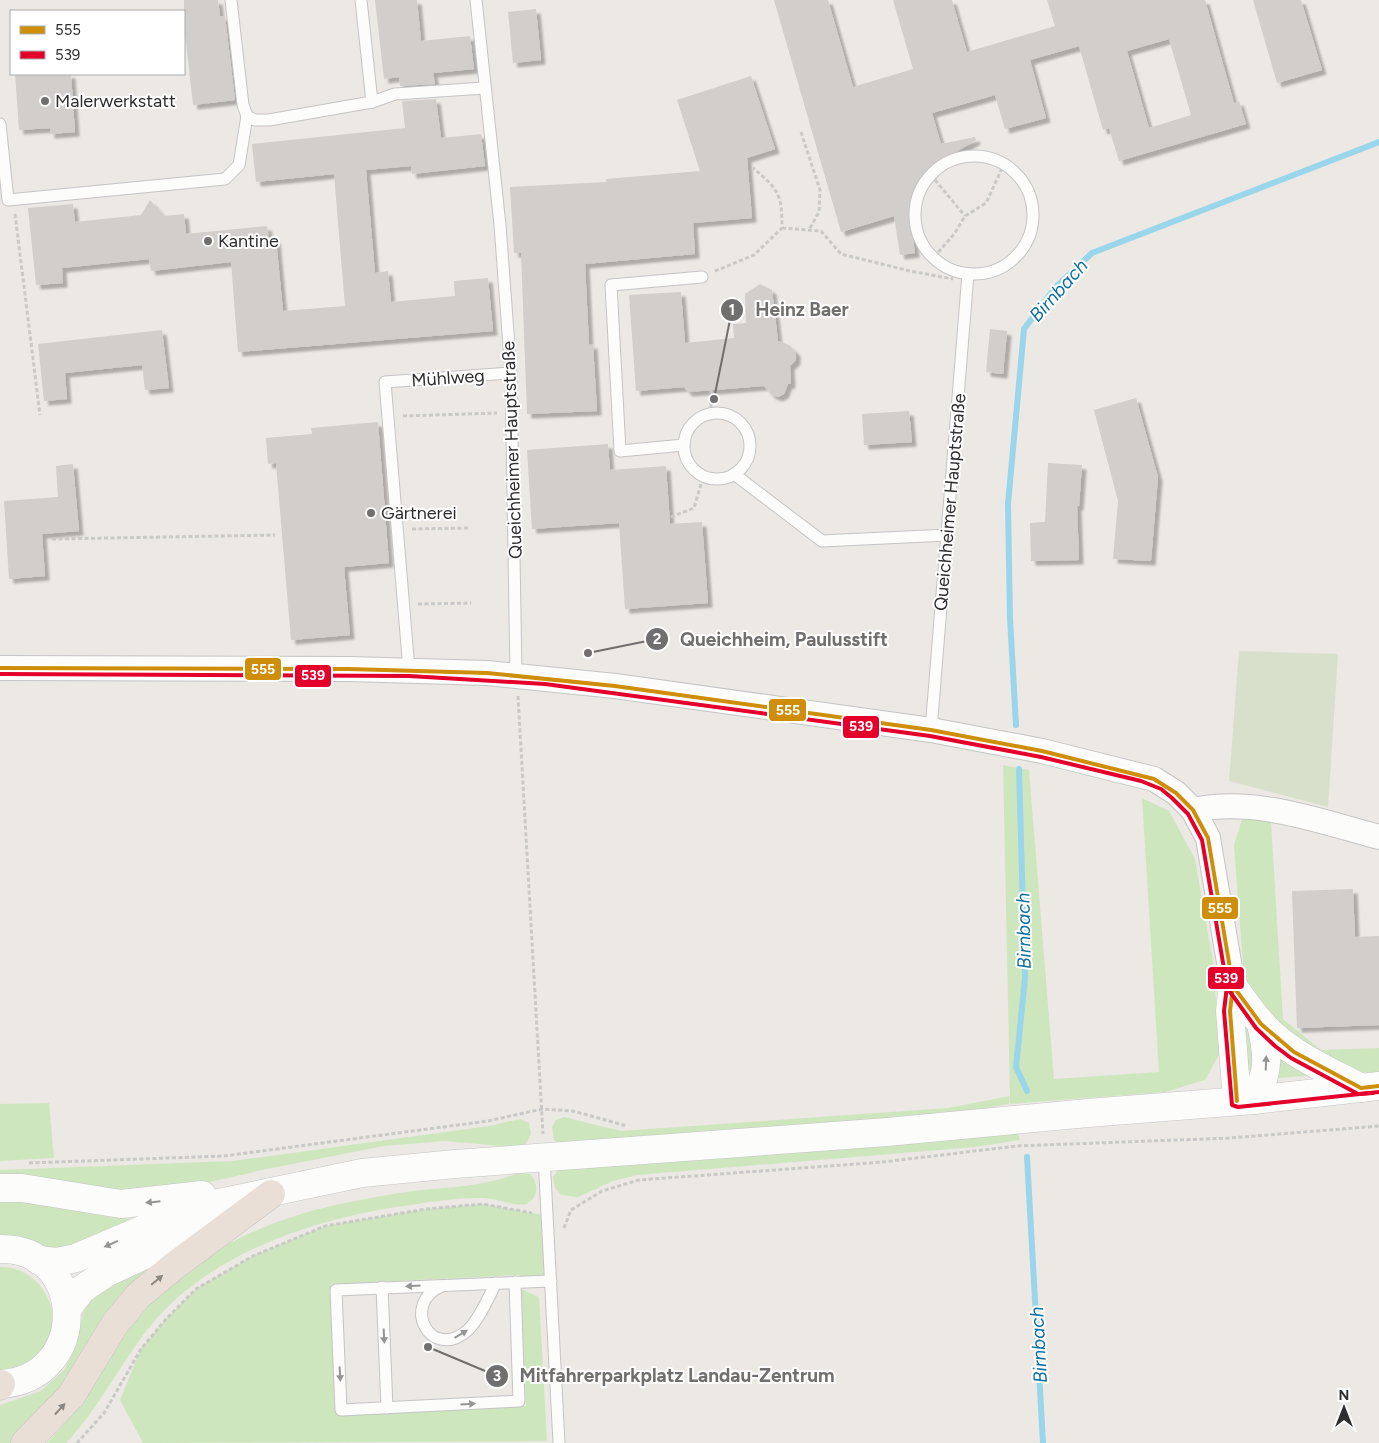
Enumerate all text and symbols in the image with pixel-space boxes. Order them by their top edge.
legend [10,10,185,75]
text: 555 [55,21,81,39]
text: 539 [55,46,80,64]
place label: Malerwerkstatt [55,90,176,112]
marker: Malerwerkstatt [39,95,51,107]
place label: Kantine [218,230,279,252]
marker: Kantine [202,235,214,247]
water label: Birnbach [1024,254,1093,326]
callout: Heinz Baer [720,293,858,327]
text: Heinz Baer [755,298,849,321]
text: 1 [729,301,735,319]
street label: Queichheimer Hauptstraße [497,340,527,559]
street label: Mühlweg [411,364,485,392]
street label: Queichheimer Hauptstraße [930,392,970,612]
place label: Gärtnerei [381,502,457,524]
marker: Gärtnerei [365,507,377,519]
callout: Queichheim, Paulusstift [645,622,898,656]
text: Queichheim, Paulusstift [680,628,888,651]
text: 2 [653,630,662,648]
line badge: 555 [244,657,282,681]
text: 555 [251,661,275,678]
line badge: 539 [294,664,332,688]
text: 539 [301,667,325,684]
line badge: 555 [768,698,807,722]
text: 555 [776,702,800,719]
line badge: 539 [842,715,880,739]
text: 539 [849,718,873,735]
water label: Birnbach [1011,892,1036,969]
line badge: 555 [1201,896,1239,920]
text: 555 [1208,900,1232,917]
line badge: 539 [1207,966,1245,990]
text: 539 [1214,970,1238,987]
one-way arrow [1263,1055,1271,1071]
one-way arrow [144,1198,160,1206]
one-way arrow [104,1240,118,1248]
one-way arrow [150,1274,163,1285]
one-way arrow [405,1282,421,1290]
water label: Birnbach [1025,1306,1052,1384]
one-way arrow [381,1328,389,1344]
one-way arrow [454,1329,467,1338]
callout: Mitfahrerparkplatz Landau-Zentrum [484,1359,844,1393]
text: Mitfahrerparkplatz Landau-Zentrum [519,1364,835,1387]
one-way arrow [336,1366,344,1382]
text: 3 [493,1367,501,1385]
north arrow [1319,1383,1369,1433]
text: N [1339,1387,1349,1404]
one-way arrow [460,1399,476,1407]
one-way arrow [54,1403,66,1415]

